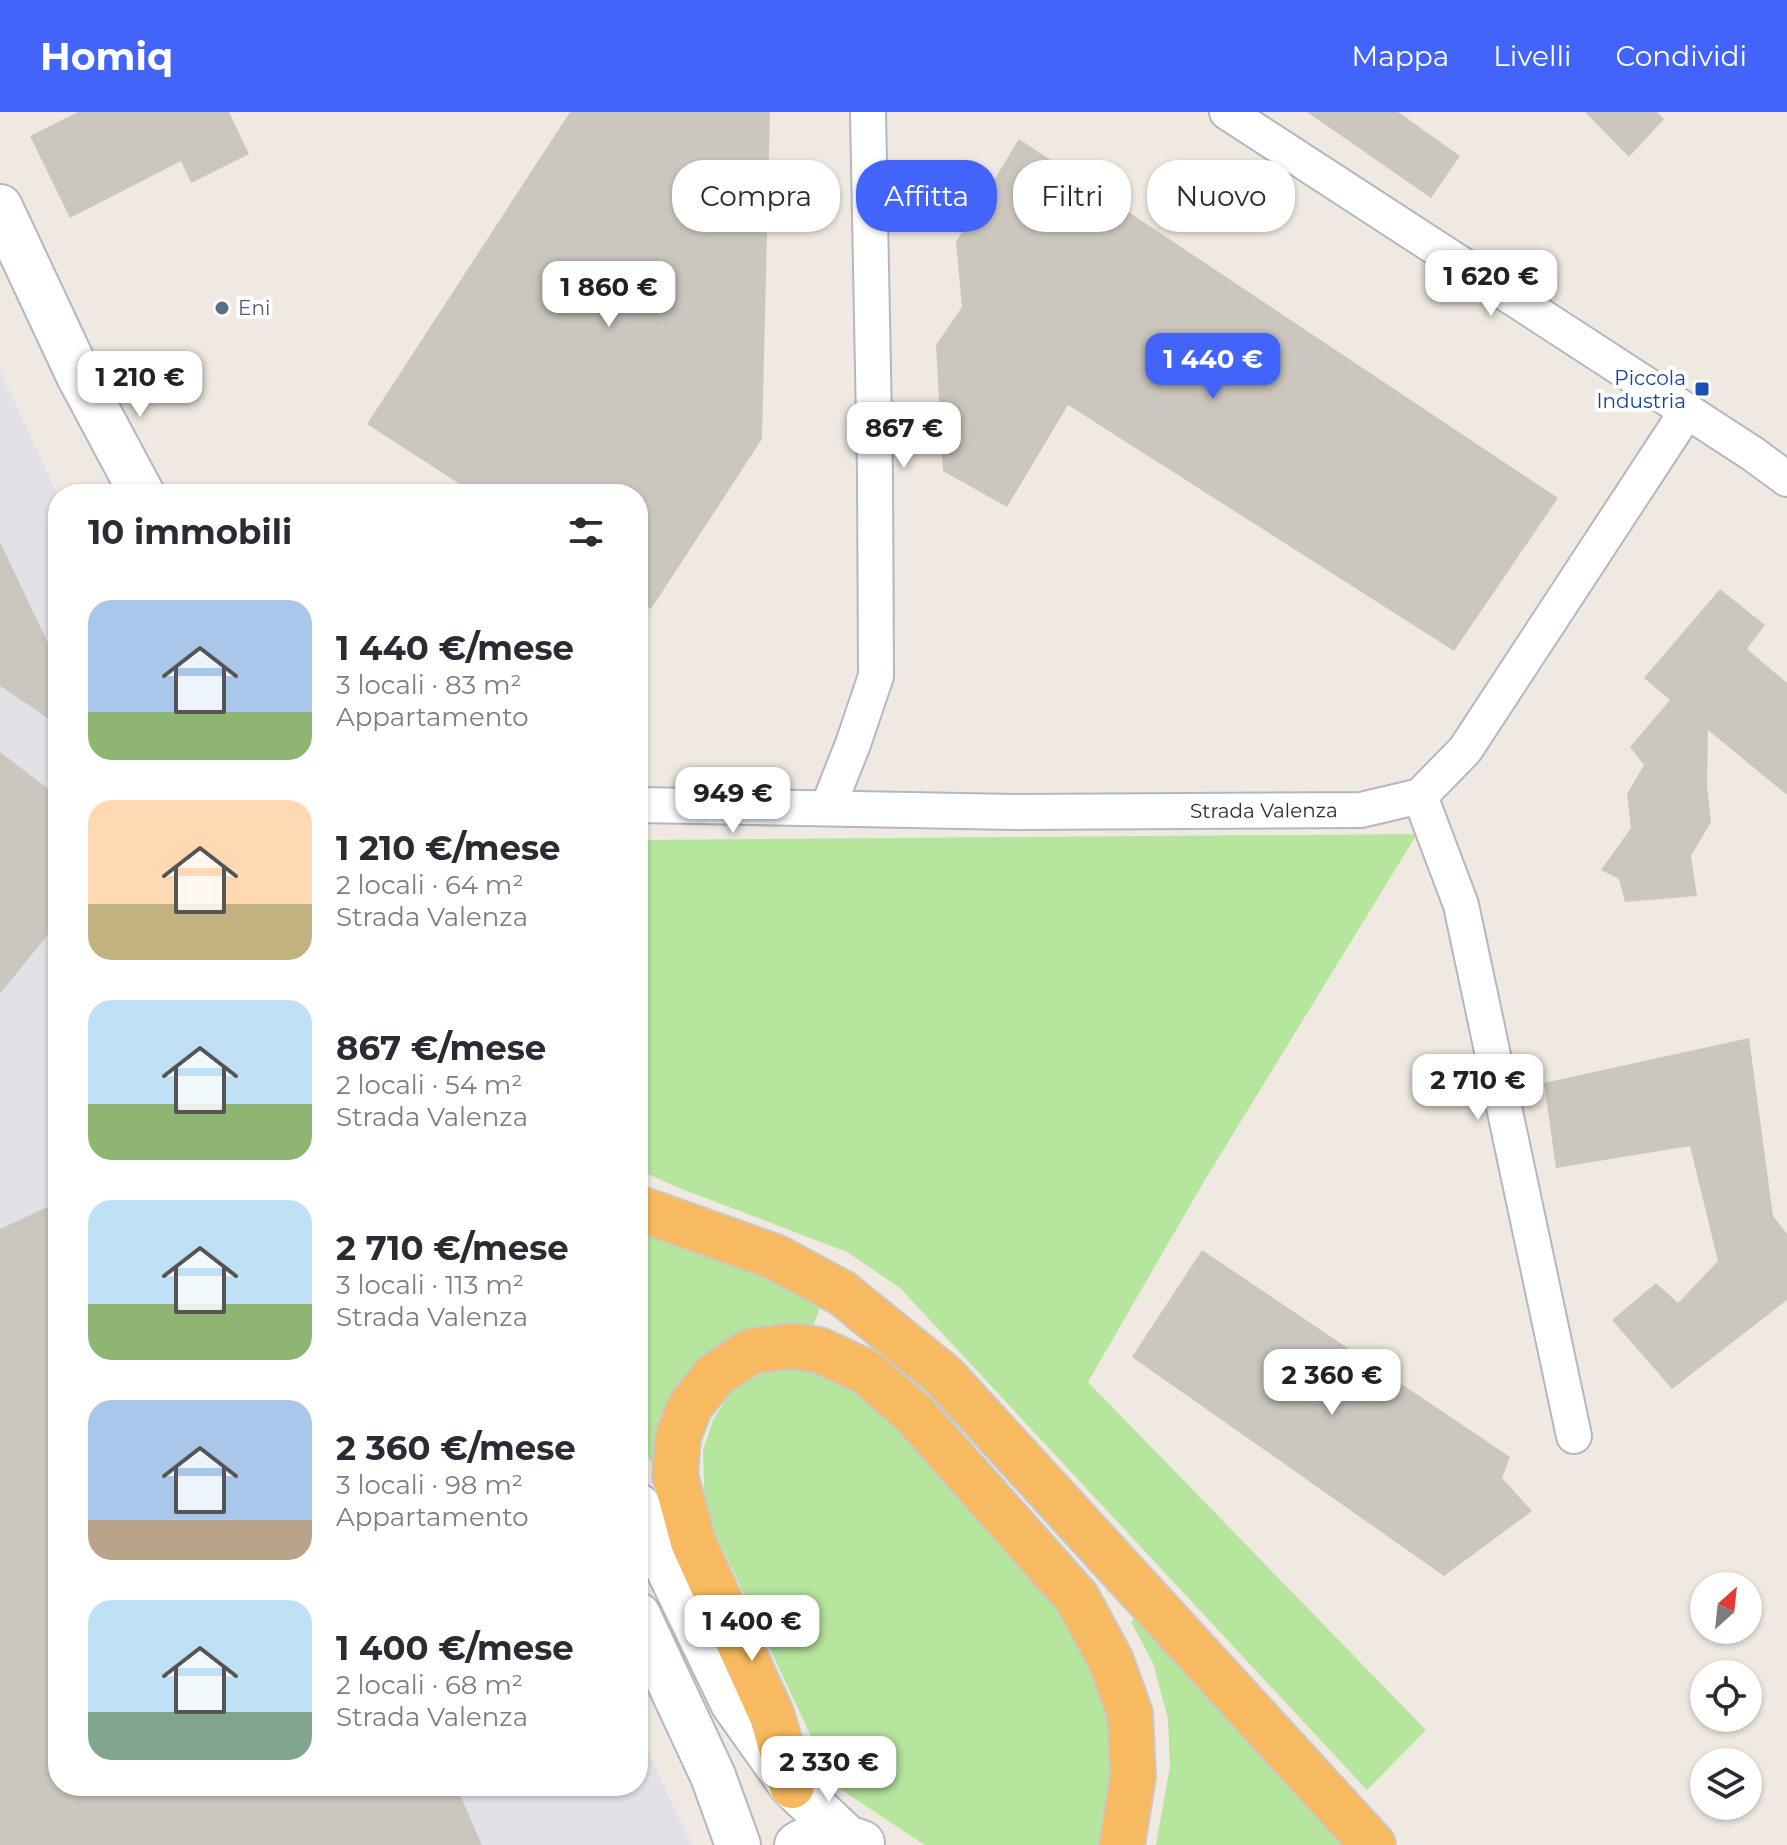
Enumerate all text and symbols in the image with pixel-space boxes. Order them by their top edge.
text: Homiq [40,33,173,80]
text: Mappa [1352,39,1449,73]
text: Livelli [1493,39,1572,73]
text: Condividi [1616,39,1747,73]
chip: Compra [672,160,840,232]
chip: Affitta [856,160,997,232]
chip: Filtri [1013,160,1131,232]
chip: Nuovo [1147,160,1295,232]
pin: 1 620 € [1417,250,1565,318]
text: 1 620 € [1443,260,1539,292]
pin: 1 860 € [535,261,683,329]
text: 1 860 € [560,271,658,303]
place label: Eni [238,296,270,320]
marker: Eni [213,299,231,317]
pin: 1 440 € [1139,333,1287,401]
text: 1 440 € [1163,343,1263,375]
pin: 1 210 € [66,351,214,419]
text: 1 210 € [95,361,185,393]
place label: Piccola Industria [1597,366,1686,413]
marker: Piccola Industria [1693,380,1711,398]
pin: 867 € [848,402,960,470]
text: 867 € [865,412,943,444]
icon: filters [564,510,608,554]
text: 10 immobili [88,511,292,553]
text: 1 440 €/mese [336,627,574,669]
icon: home [152,632,248,728]
text: 3 locali · 83 m² [336,669,522,701]
text: Appartamento [336,701,529,733]
pin: 949 € [677,767,789,835]
text: 949 € [693,777,773,809]
street label: Strada Valenza [1190,798,1338,823]
text: 1 210 €/mese [336,827,561,869]
icon: home [152,832,248,928]
text: 2 locali · 64 m² [336,869,524,901]
text: Strada Valenza [336,901,528,933]
text: 867 €/mese [336,1027,546,1069]
icon: home [152,1032,248,1128]
pin: 2 710 € [1404,1054,1552,1122]
text: 2 710 € [1430,1064,1526,1096]
text: 2 locali · 54 m² [336,1069,523,1101]
text: Strada Valenza [336,1101,528,1133]
text: 2 710 €/mese [336,1227,569,1269]
icon: home [152,1232,248,1328]
text: 3 locali · 113 m² [336,1269,524,1301]
text: Strada Valenza [336,1301,528,1333]
pin: 2 360 € [1258,1349,1406,1417]
text: 2 360 € [1282,1359,1382,1391]
text: 2 360 €/mese [336,1427,576,1469]
icon: home [152,1432,248,1528]
text: 3 locali · 98 m² [336,1469,523,1501]
text: Appartamento [336,1501,529,1533]
north arrow [1690,1572,1762,1644]
map controls [1690,1572,1762,1820]
pin: 1 400 € [678,1595,826,1663]
text: 1 400 € [702,1605,802,1637]
text: 1 400 €/mese [336,1627,574,1669]
icon: home [152,1632,248,1728]
button: locate [1690,1660,1762,1732]
text: 2 locali · 68 m² [336,1669,523,1701]
text: Strada Valenza [336,1701,528,1733]
pin: 2 330 € [755,1736,903,1804]
text: 2 330 € [779,1746,879,1778]
button: layers [1690,1748,1762,1820]

